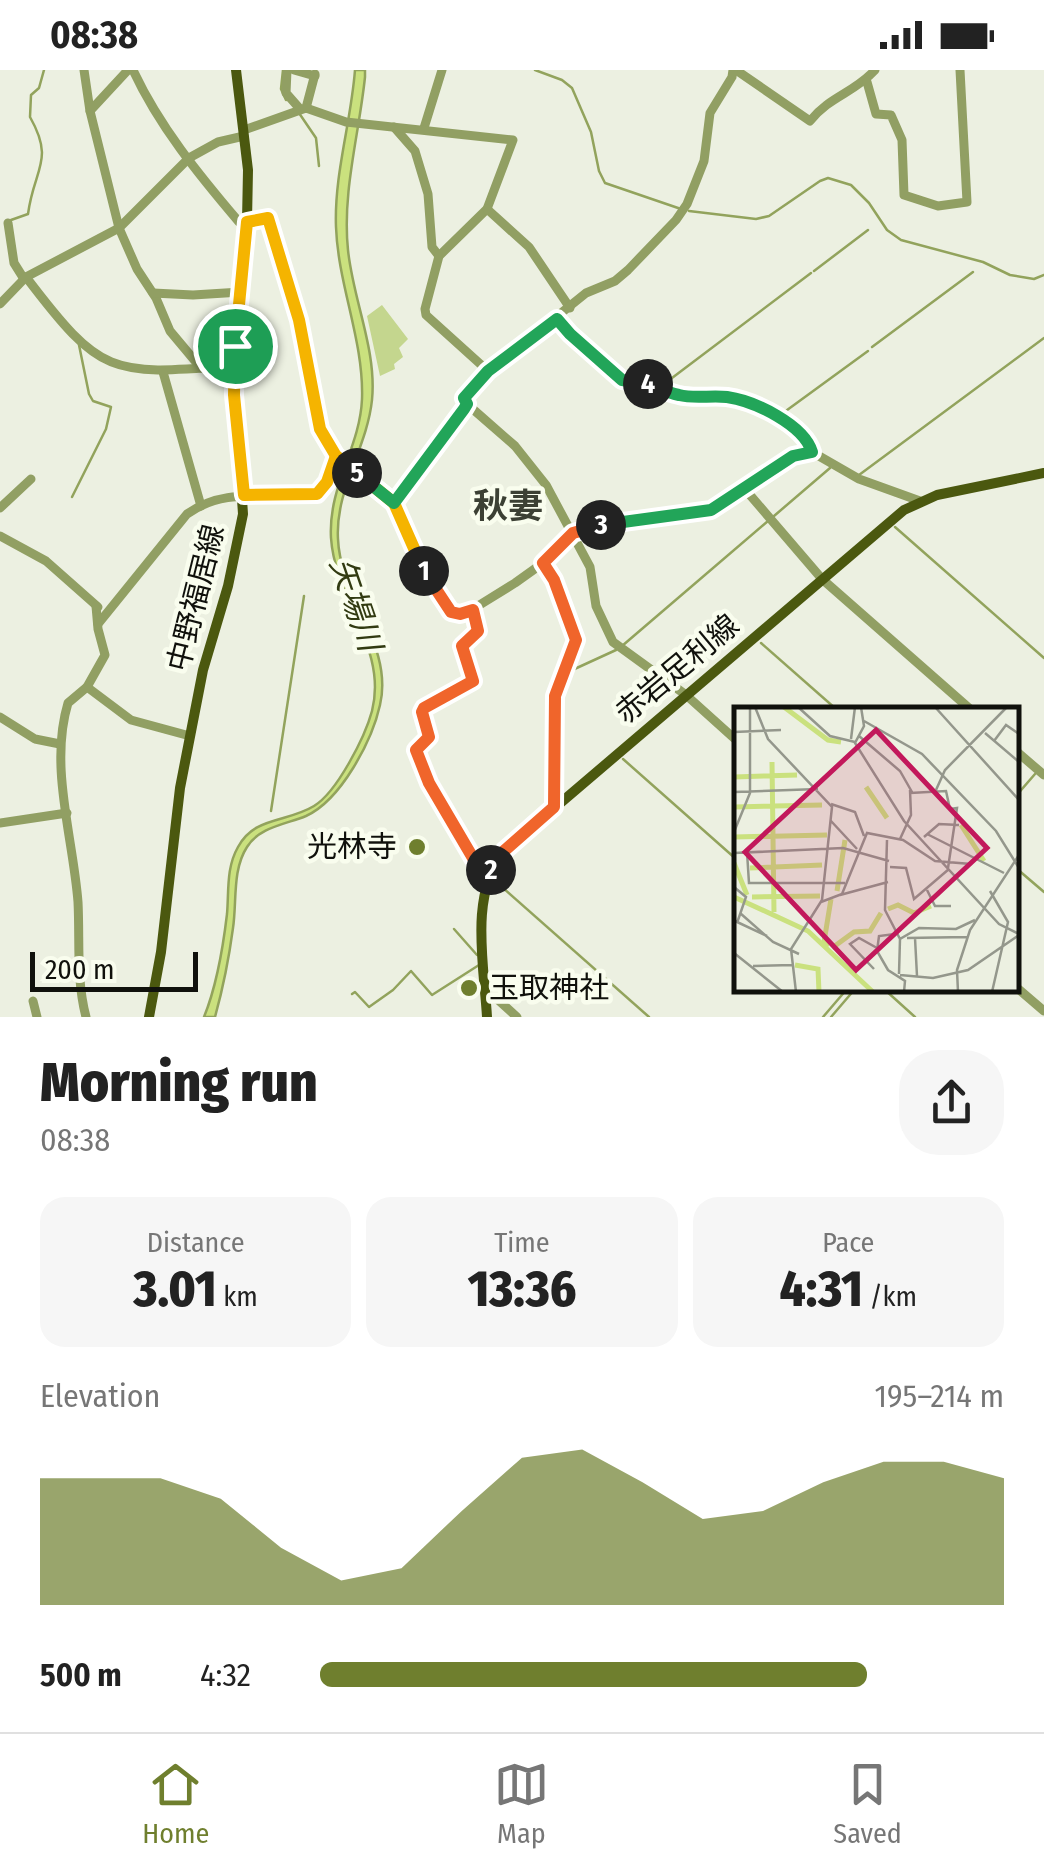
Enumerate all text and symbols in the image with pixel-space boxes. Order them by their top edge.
text: 08:38 [50,12,138,58]
pin [193,304,278,389]
icon: arrive [208,319,263,374]
pin: 4 [623,359,673,409]
text: 4 [641,367,655,400]
pin: 5 [332,448,382,498]
text: 5 [350,456,364,489]
district label: 秋妻 [473,485,543,527]
pin: 3 [576,500,626,550]
text: 3 [594,508,608,541]
street label: 中野福居線 [160,521,232,675]
pin: 1 [399,546,449,596]
water label: 矢場川 [322,552,391,658]
text: 1 [418,554,430,587]
street label: 赤岩足利線 [608,607,746,731]
inset map [734,707,1019,992]
place label: 光林寺 [307,829,397,865]
marker: 光林寺 [406,836,428,858]
pin: 2 [466,845,516,895]
text: 2 [485,853,497,886]
scale bar [30,947,198,991]
text: 200 m [45,953,115,986]
place label: 玉取神社 [489,970,609,1006]
marker: 玉取神社 [458,977,480,999]
text: Morning run [40,1050,318,1116]
button: share [899,1050,1004,1155]
text: 08:38 [40,1121,110,1159]
text: Distance [147,1226,245,1259]
text: Time [494,1226,550,1259]
text: Pace [822,1226,874,1259]
text: 3.01 [134,1259,217,1319]
text: 13:36 [468,1259,576,1319]
text: 4:31 [779,1259,863,1319]
text: km [217,1280,258,1313]
text: /km [863,1280,917,1313]
text: Elevation [40,1377,160,1415]
text: 195–214 m [875,1377,1004,1415]
text: 500 m [40,1656,122,1694]
text: 4:32 [200,1656,251,1694]
tab: Home [142,1757,209,1850]
tab: Map [494,1757,549,1850]
tab: Saved [833,1757,902,1850]

